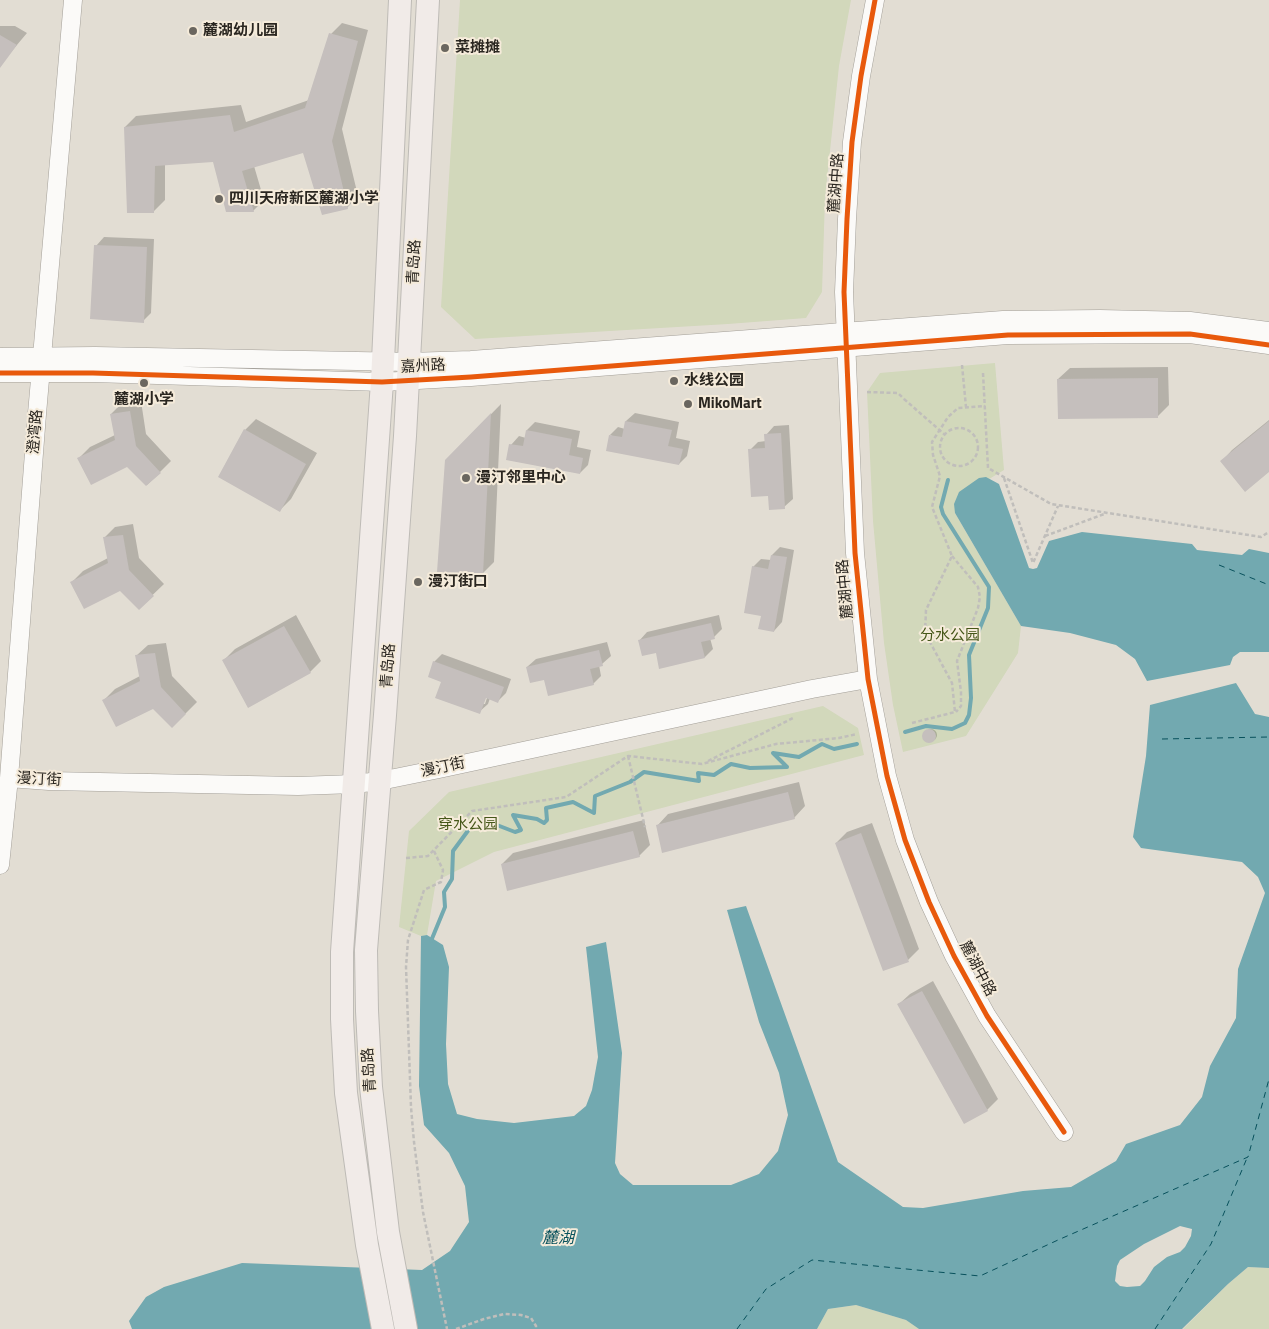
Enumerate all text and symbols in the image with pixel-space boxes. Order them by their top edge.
place label: 麓湖幼儿园 [203,22,278,40]
marker: 麓湖幼儿园 [187,25,199,37]
place label: 菜摊摊 [455,39,500,57]
marker: 菜摊摊 [439,42,451,54]
street label: 麓湖中路 [826,152,848,214]
place label: 四川天府新区麓湖小学 [229,190,379,208]
marker: 四川天府新区麓湖小学 [213,193,225,205]
street label: 青岛路 [405,239,425,285]
street label: 嘉州路 [400,357,446,377]
place label: 水线公园 [684,372,744,390]
marker: 水线公园 [668,375,680,387]
marker: 麓湖小学 [138,377,150,389]
place label: 麓湖小学 [114,391,174,409]
place label: MikoMart [698,395,762,413]
marker: MikoMart [682,398,694,410]
street label: 澄湾路 [25,409,47,455]
place label: 漫汀邻里中心 [476,469,566,487]
marker: 漫汀邻里中心 [460,472,472,484]
street label: 麓湖中路 [834,558,858,620]
place label: 漫汀街口 [428,573,488,591]
marker: 漫汀街口 [412,576,424,588]
park label: 分水公园 [920,627,980,645]
street label: 青岛路 [378,643,400,689]
street label: 漫汀街 [419,755,467,781]
street label: 漫汀街 [16,770,62,790]
park label: 穿水公园 [438,816,498,834]
street label: 麓湖中路 [955,938,999,1000]
street label: 青岛路 [359,1047,381,1093]
water label: 麓湖 [542,1229,574,1249]

